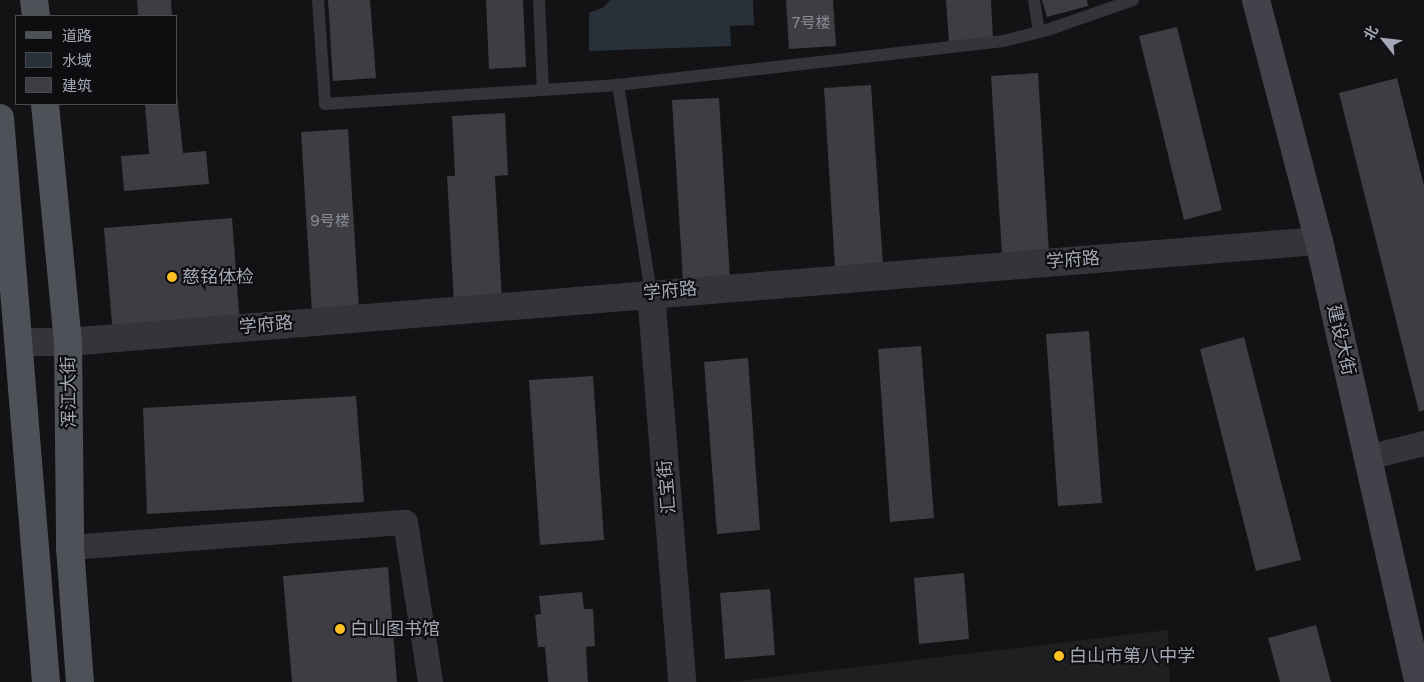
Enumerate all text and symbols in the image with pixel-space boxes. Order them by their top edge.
house number: 7号楼 [791,14,831,32]
legend [15,15,178,105]
north arrow [1359,15,1409,65]
text: 北 [1360,23,1381,43]
text: 道路 [62,27,92,44]
text: 水域 [62,52,92,69]
text: 建筑 [62,77,92,94]
house number: 9号楼 [310,212,350,230]
street label: 学府路 [1045,247,1101,273]
place label: 慈铭体检 [182,266,254,288]
marker: 慈铭体检 [166,271,178,283]
street label: 学府路 [642,278,698,304]
street label: 建设大街 [1322,302,1360,378]
street label: 学府路 [238,312,294,338]
street label: 浑江大街 [58,356,80,428]
street label: 汇宝街 [654,459,680,515]
place label: 白山图书馆 [350,618,440,640]
marker: 白山图书馆 [334,623,346,635]
place label: 白山市第八中学 [1069,645,1195,667]
marker: 白山市第八中学 [1053,650,1065,662]

